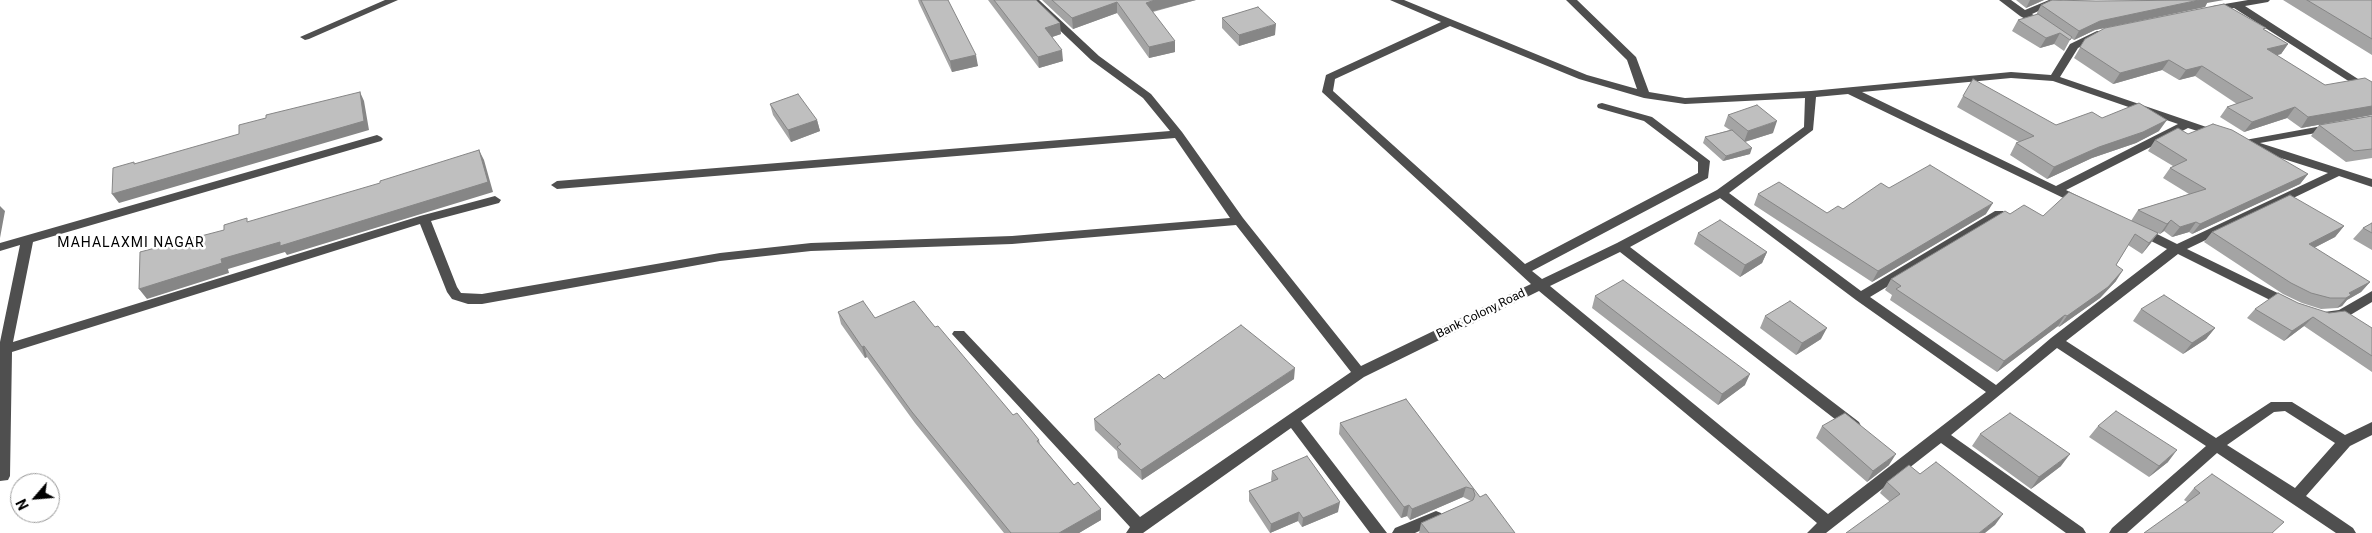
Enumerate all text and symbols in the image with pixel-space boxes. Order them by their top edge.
district label: MAHALAXMI NAGAR [55,235,207,251]
street label: Bank Colony Road [1434,286,1528,342]
north arrow [10,473,60,523]
text: N [13,496,32,512]

